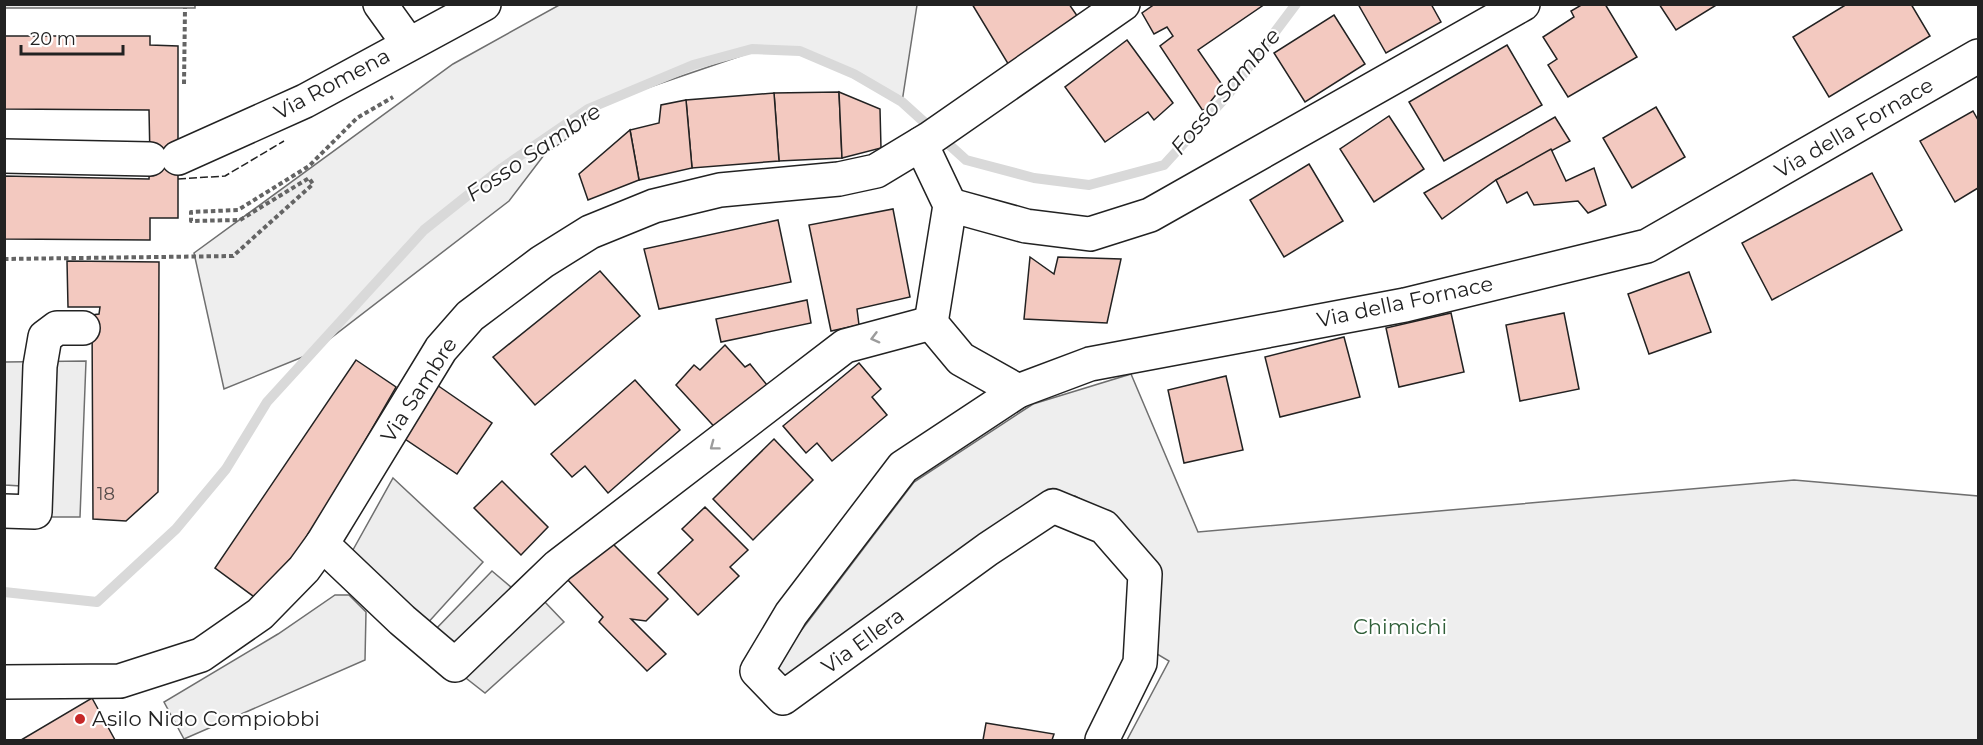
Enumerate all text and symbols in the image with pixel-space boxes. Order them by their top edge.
scale bar [21,18,123,56]
water label: Fosso Sambre [1165,23,1286,160]
text: 20 m [30,28,76,50]
street label: Via Romena [270,43,394,125]
street label: Via della Fornace [1770,72,1938,183]
water label: Fosso Sambre [461,97,606,207]
street label: Via della Fornace [1315,271,1495,332]
one-way arrow [870,331,881,343]
street label: Via Sambre [375,332,462,447]
one-way arrow [710,438,721,449]
house number: 18 [97,483,115,505]
street label: Via Ellera [817,602,909,679]
park label: Chimichi [1353,614,1447,639]
place label: Asilo Nido Compiobbi [92,706,320,731]
marker: Asilo Nido Compiobbi [73,712,87,726]

